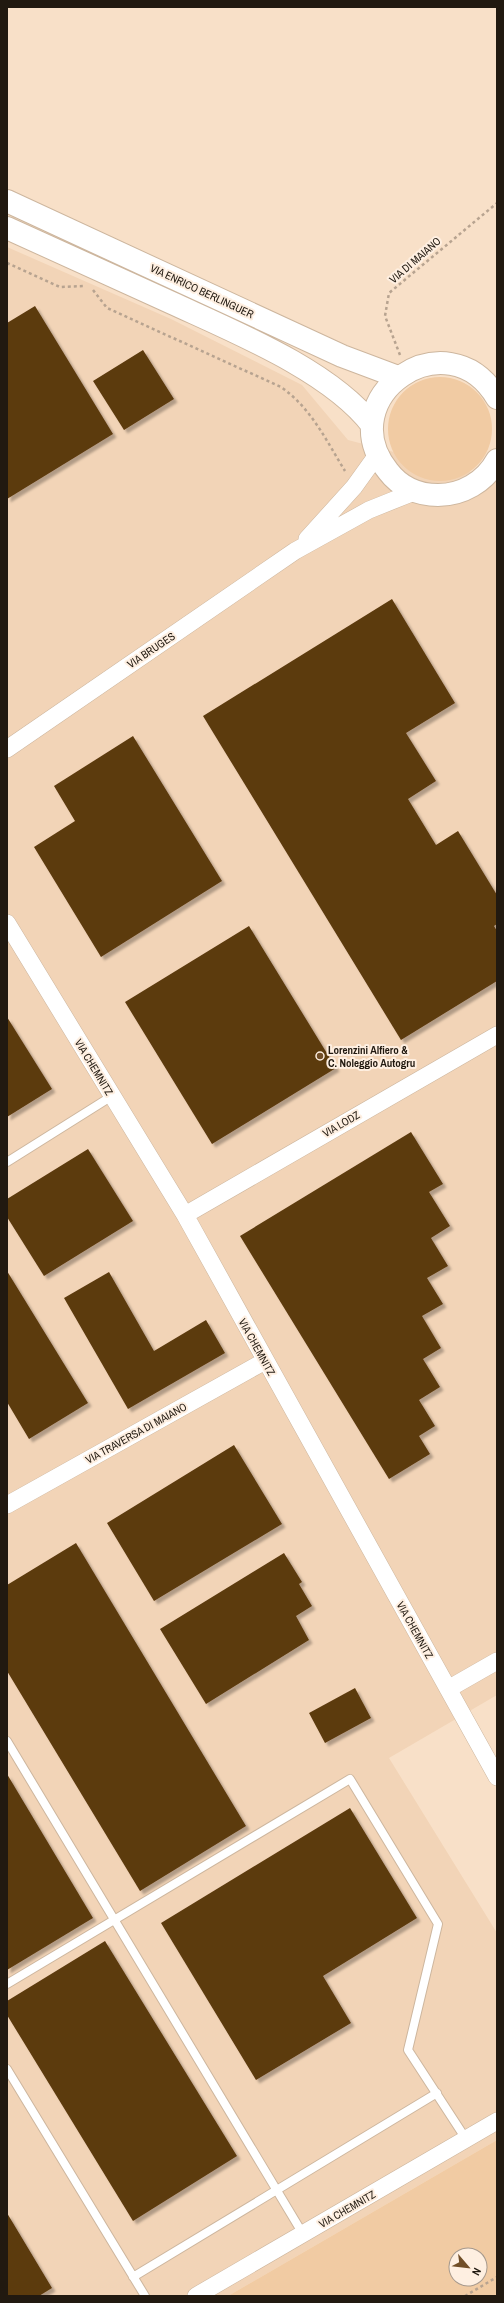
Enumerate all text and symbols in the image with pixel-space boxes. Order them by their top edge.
street label: VIA DI MAIANO [386,234,444,286]
street label: VIA ENRICO BERLINGUER [148,261,257,321]
street label: VIA BRUGES [124,629,178,671]
street label: VIA CHEMNITZ [72,1036,117,1098]
place label: Lorenzini Alfiero & C. Noleggio Autogru [328,1043,415,1070]
marker: Lorenzini Alfiero & C. Noleggio Autogru [315,1051,325,1061]
street label: VIA LODZ [320,1108,363,1140]
street label: VIA CHEMNITZ [236,1316,279,1378]
street label: VIA TRAVERSA DI MAIANO [83,1399,189,1467]
street label: VIA CHEMNITZ [394,1599,437,1661]
street label: VIA CHEMNITZ [316,2187,378,2231]
north arrow [448,2247,488,2287]
text: N [469,2266,485,2278]

